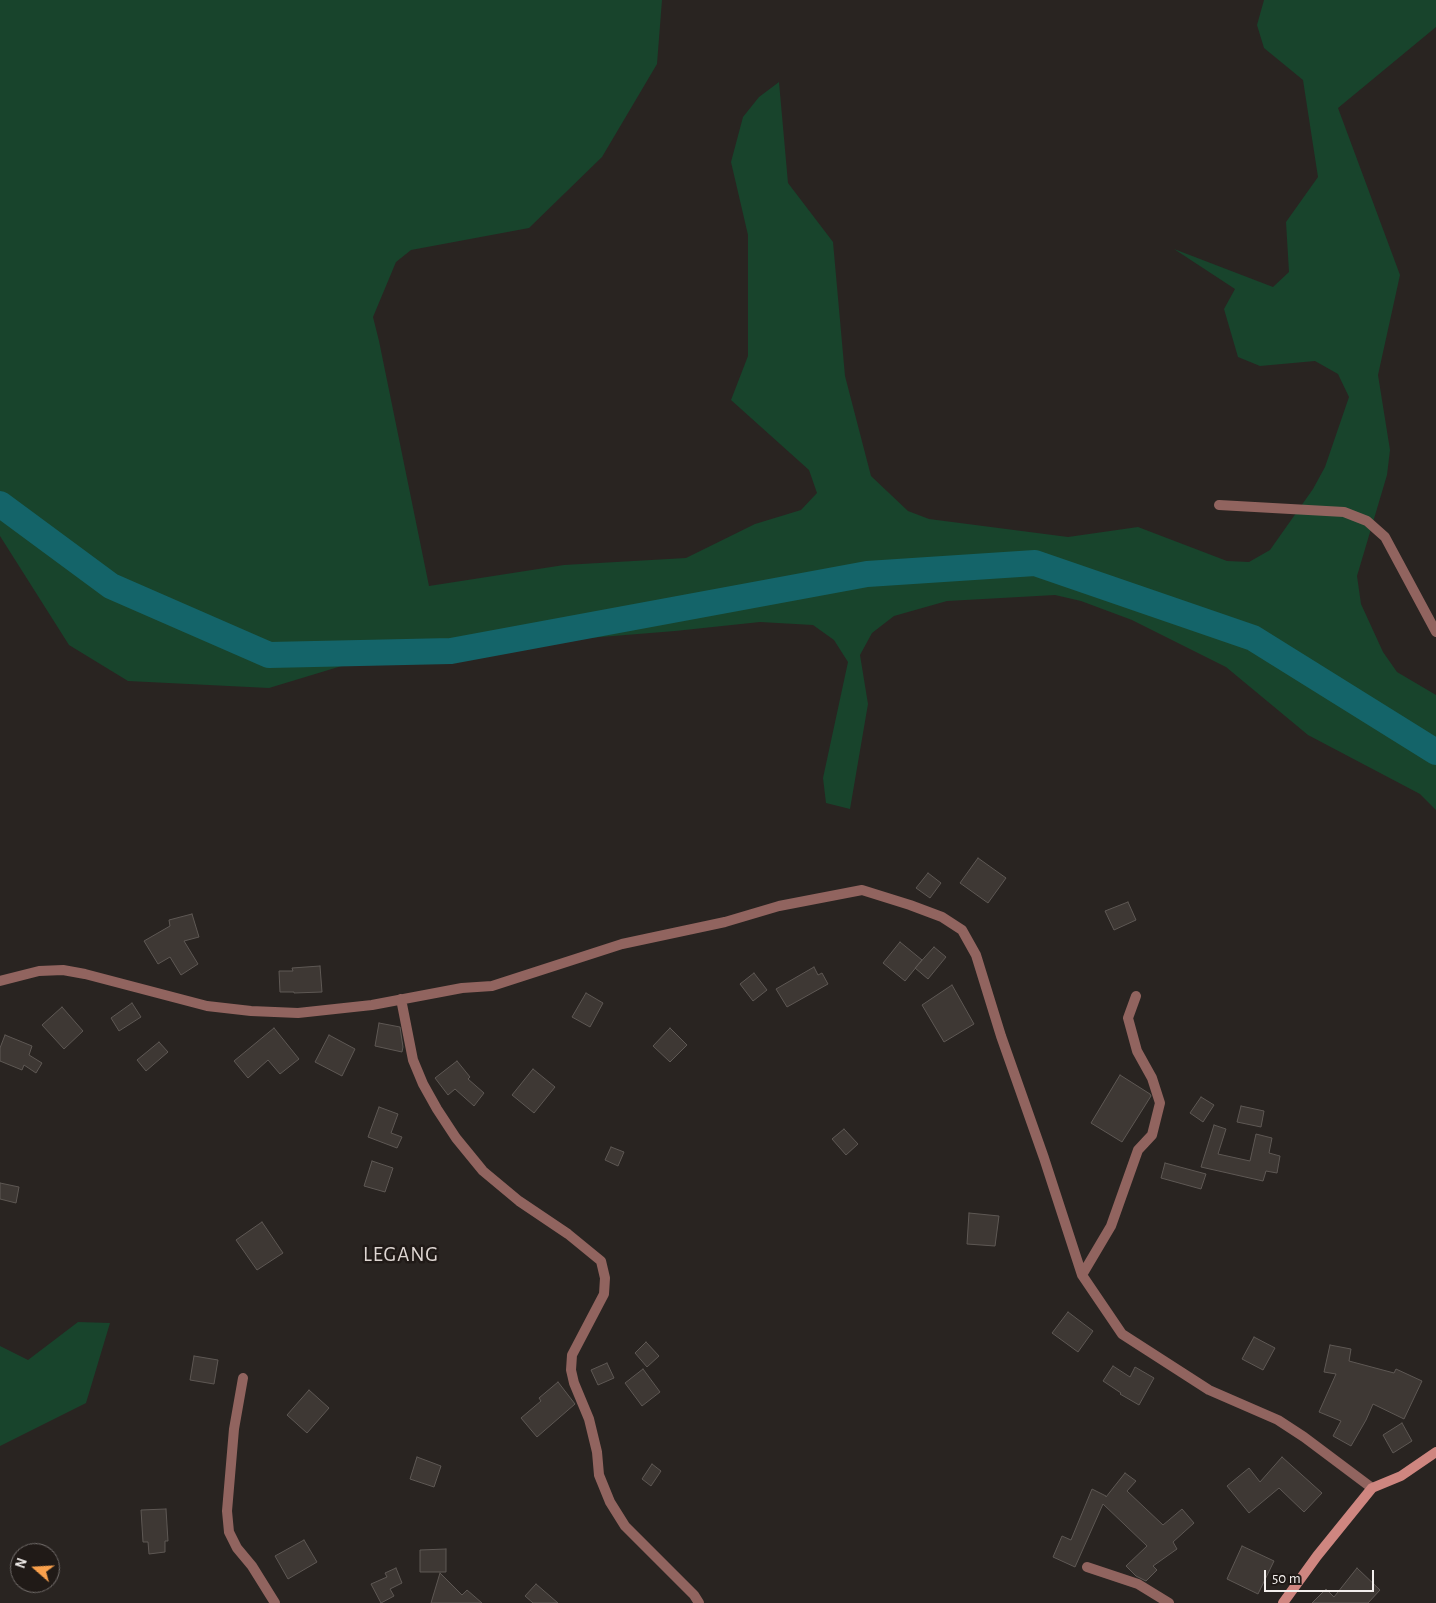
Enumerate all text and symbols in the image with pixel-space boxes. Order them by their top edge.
district label: LEGANG [362,1242,440,1268]
north arrow [10,1543,60,1593]
text: N [14,1557,30,1570]
scale bar [1266,1560,1376,1592]
text: 50 m [1272,1571,1301,1586]

